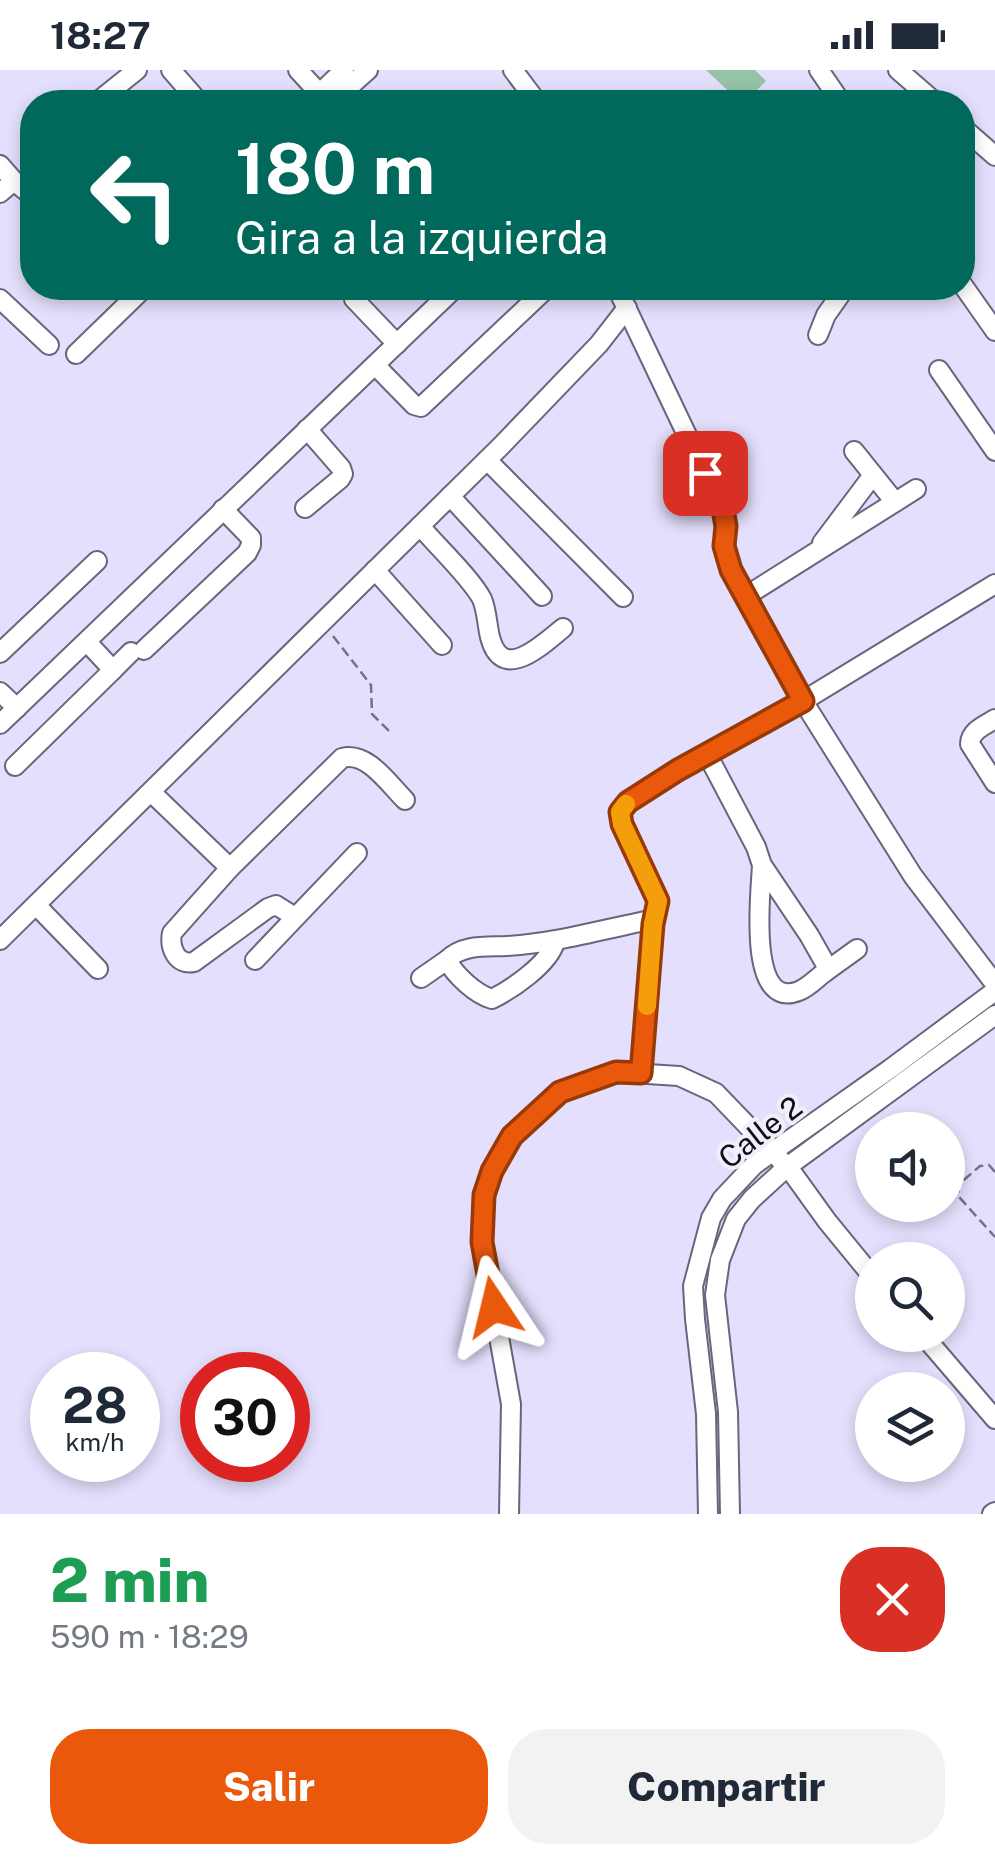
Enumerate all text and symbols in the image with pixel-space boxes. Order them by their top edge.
text: 18:27 [50,13,151,58]
text: 180 m [235,127,435,210]
icon: left [70,130,200,260]
text: Gira a la izquierda [235,211,608,264]
pin [663,431,748,516]
icon: arrive [678,446,733,501]
street label: Calle 2 [711,1088,809,1176]
map controls [855,1112,965,1482]
button: sound [855,1112,965,1222]
button: search [855,1242,965,1352]
position arrow [442,1255,546,1359]
speed limit sign: 30 [180,1352,310,1482]
button: layers [855,1372,965,1482]
text: 28 [62,1375,128,1434]
text: km/h [66,1427,124,1457]
text: 2 min [50,1545,209,1616]
button: close [840,1547,945,1652]
text: 590 m · 18:29 [50,1618,249,1655]
button: Salir [50,1729,488,1844]
button: Compartir [508,1729,945,1844]

